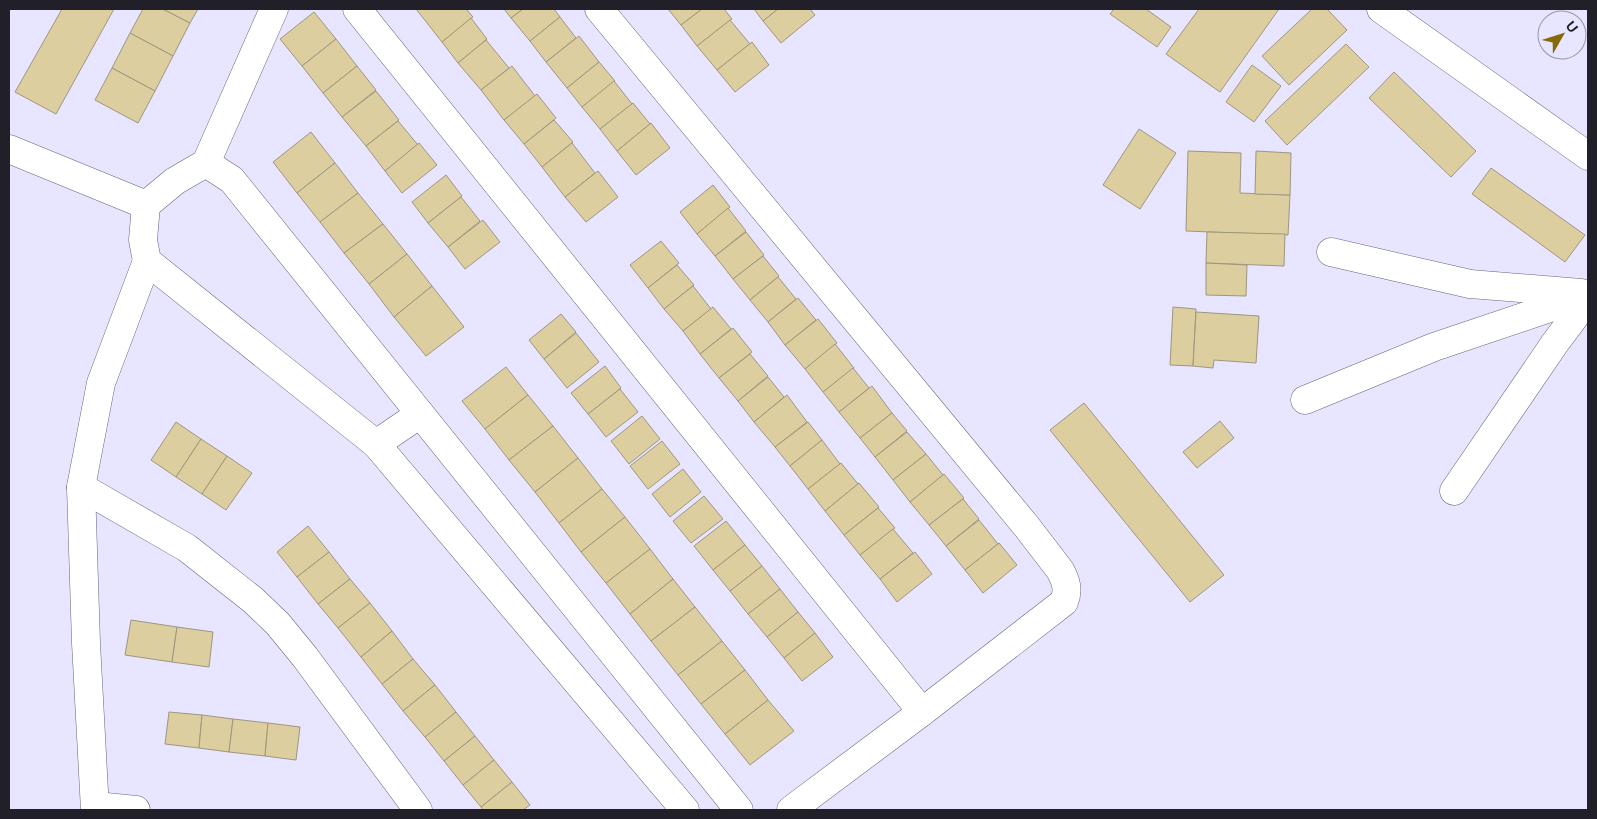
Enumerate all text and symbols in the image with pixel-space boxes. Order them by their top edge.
north arrow [1537,10,1587,60]
text: U [1563,18,1582,36]

